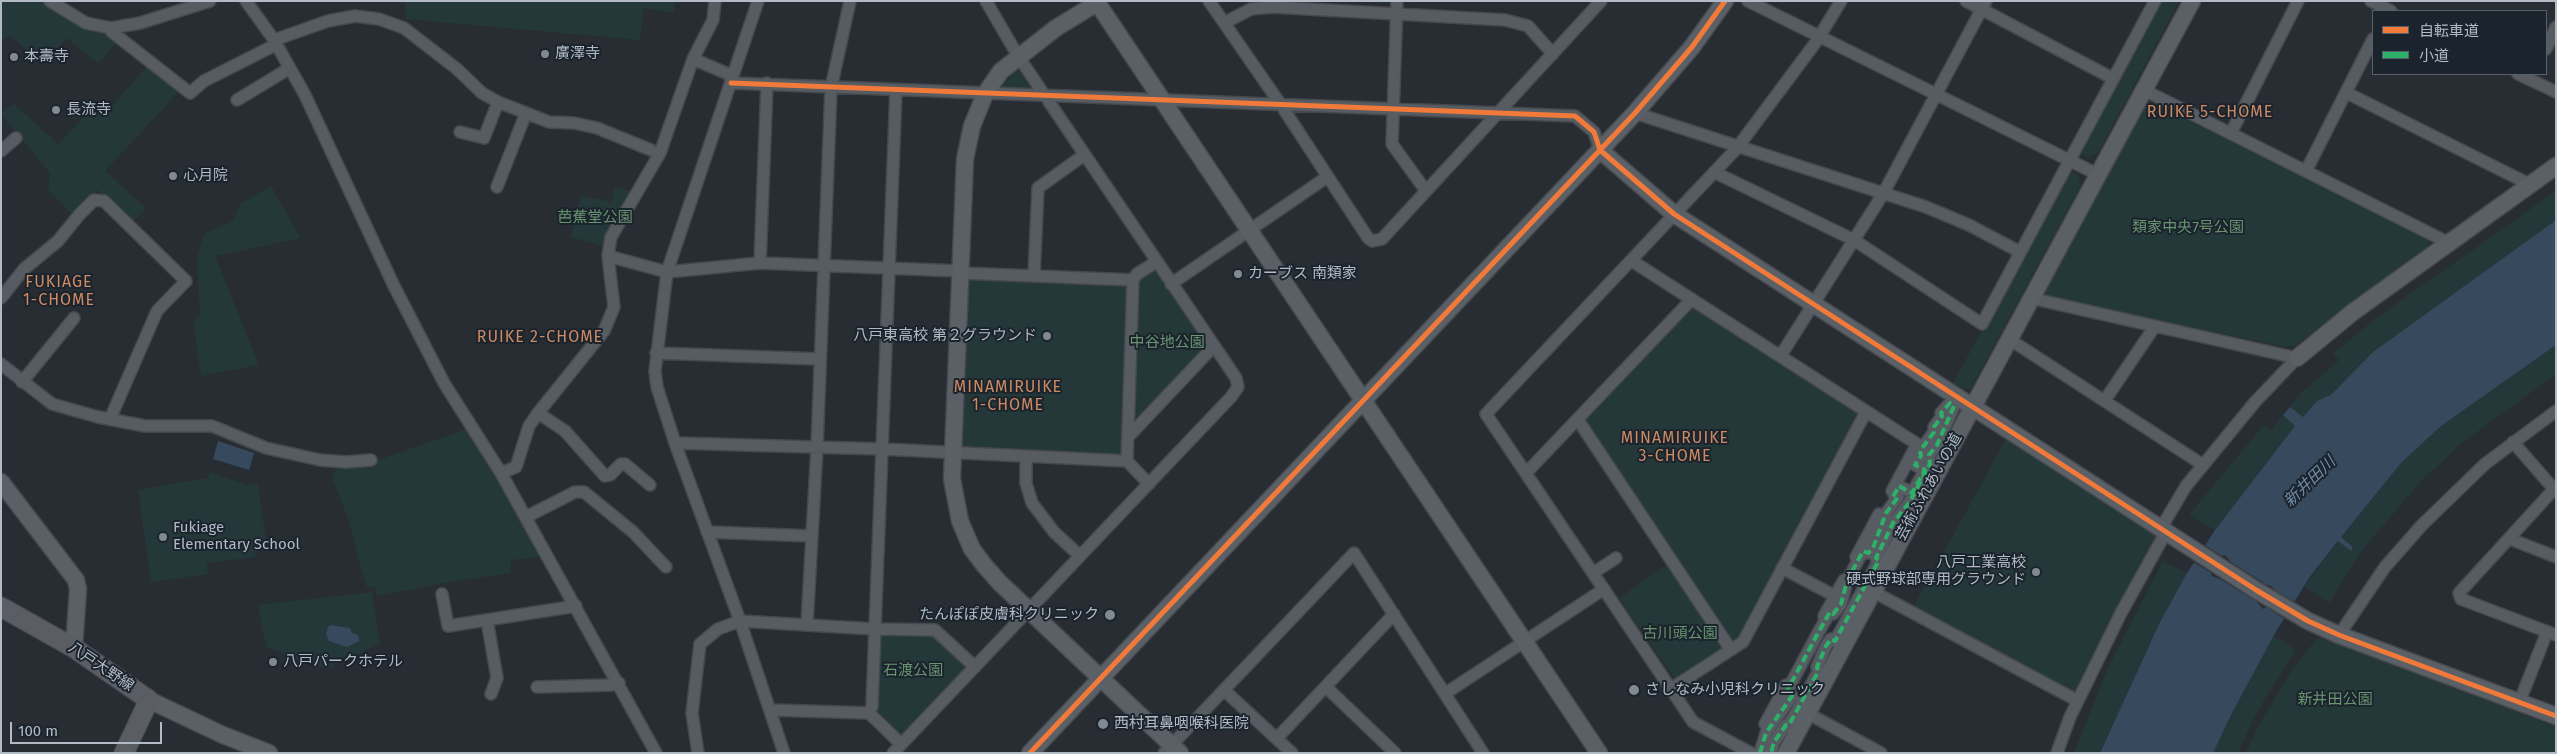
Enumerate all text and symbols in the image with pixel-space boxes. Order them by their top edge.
legend [2372,10,2547,75]
text: 自転車道 [2419,22,2479,40]
place label: 廣澤寺 [555,45,600,63]
text: 小道 [2419,47,2449,65]
place label: 本壽寺 [24,48,69,66]
marker: 廣澤寺 [539,48,551,60]
marker: 本壽寺 [8,51,20,63]
place label: 長流寺 [66,101,111,119]
district label: RUIKE 5-CHOME [2145,103,2275,123]
marker: 長流寺 [50,104,62,116]
place label: 心月院 [183,167,228,185]
marker: 心月院 [167,170,179,182]
park label: 芭蕉堂公園 [558,209,632,227]
park label: 類家中央7号公園 [2132,219,2244,237]
place label: カーブス 南類家 [1248,265,1357,283]
marker: カーブス 南類家 [1232,268,1244,280]
district label: FUKIAGE 1-CHOME [22,273,96,311]
place label: 八戸東高校 第２グラウンド [853,327,1037,345]
district label: RUIKE 2-CHOME [475,328,605,348]
marker: 八戸東高校 第２グラウンド [1041,330,1053,342]
park label: 中谷地公園 [1130,334,1204,352]
district label: MINAMIRUIKE 1-CHOME [952,378,1064,416]
district label: MINAMIRUIKE 3-CHOME [1619,429,1731,467]
street label: 芸術ふれあいの道 [1892,430,1966,544]
water label: 新井田川 [2280,453,2340,511]
place label: Fukiage Elementary School [173,519,300,554]
marker: Fukiage Elementary School [157,531,169,543]
place label: 八戸工業高校 硬式野球部専用グラウンド [1846,554,2026,589]
marker: 八戸工業高校 硬式野球部専用グラウンド [2030,566,2042,578]
place label: たんぽぽ皮膚科クリニック [919,606,1099,624]
marker: たんぽぽ皮膚科クリニック [1103,608,1117,622]
park label: 古川頭公園 [1643,625,1717,643]
street label: 八戸大野線 [65,639,137,695]
place label: 八戸パークホテル [283,653,403,671]
marker: 八戸パークホテル [267,656,279,668]
park label: 石渡公園 [883,662,943,680]
place label: さしなみ小児科クリニック [1645,681,1825,699]
marker: さしなみ小児科クリニック [1627,683,1641,697]
park label: 新井田公園 [2298,691,2372,709]
scale bar [12,712,165,744]
place label: 西村耳鼻咽喉科医院 [1114,715,1249,733]
marker: 西村耳鼻咽喉科医院 [1096,717,1110,731]
text: 100 m [18,722,58,740]

